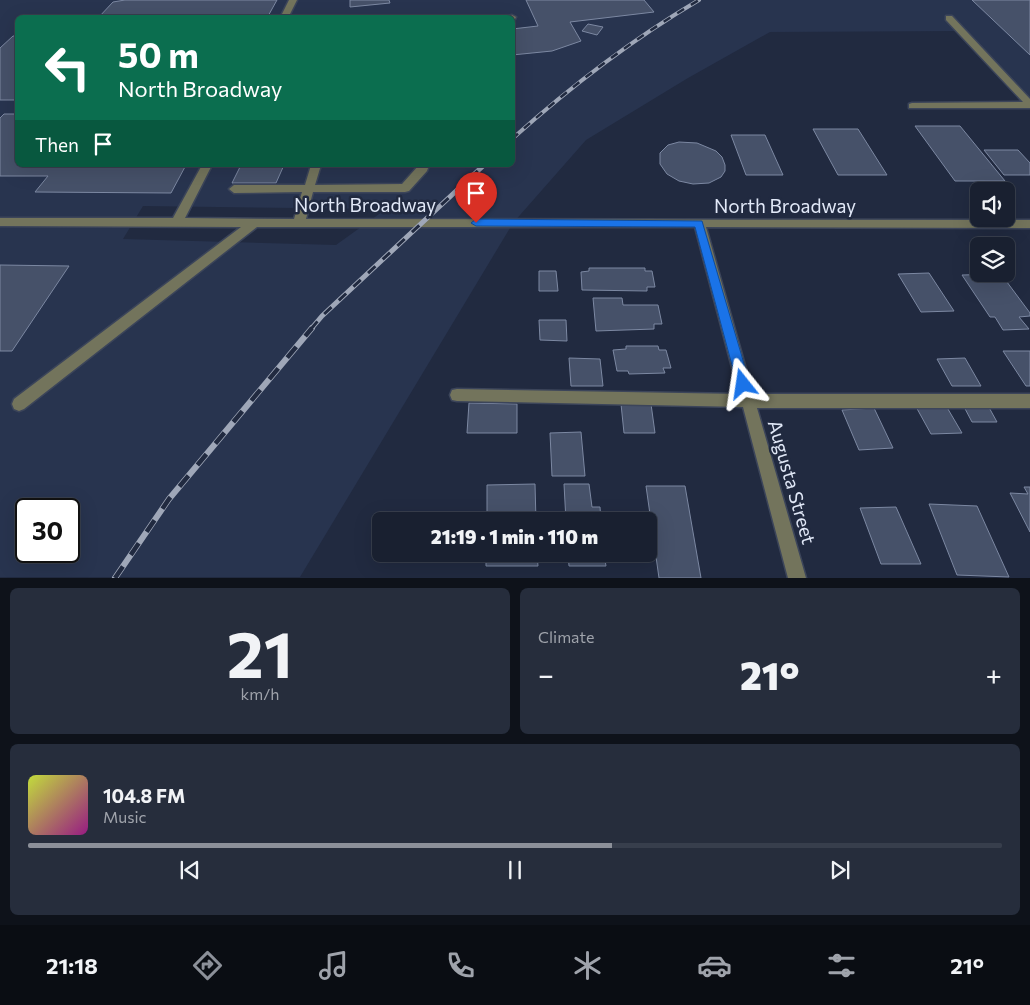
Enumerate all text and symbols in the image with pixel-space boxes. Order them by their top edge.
text: 50 m [118,32,199,75]
icon: left [35,35,100,100]
text: North Broadway [118,75,282,102]
icon: arrive [89,130,117,158]
text: Then [35,133,79,156]
pin [455,172,497,223]
icon: arrive [462,179,490,207]
map controls [970,182,1015,282]
button: sound [970,182,1015,227]
street label: North Broadway [294,193,436,216]
street label: North Broadway [714,194,856,217]
button: layers [970,237,1015,282]
position arrow [716,357,768,409]
street label: Augusta Street [764,417,821,547]
speed limit sign: 30 [15,498,80,563]
text: 21:19 · 1 min · 110 m [431,525,598,548]
text: 21 [227,612,293,691]
text: Climate [538,627,594,646]
text: 21° [740,651,800,698]
text: − [538,657,554,691]
text: + [986,657,1002,691]
text: km/h [241,684,279,703]
text: 104.8 FM [103,784,185,807]
text: Music [103,807,147,826]
icon: previous [176,856,204,884]
icon: pause [501,856,529,884]
icon: next [826,856,854,884]
icon: directions [190,948,225,983]
icon: music [316,948,351,983]
icon: phone [443,948,478,983]
icon: climate [570,948,605,983]
icon: car [697,948,732,983]
icon: filters [824,948,859,983]
text: 21:18 [46,952,98,979]
text: 21° [950,952,984,979]

